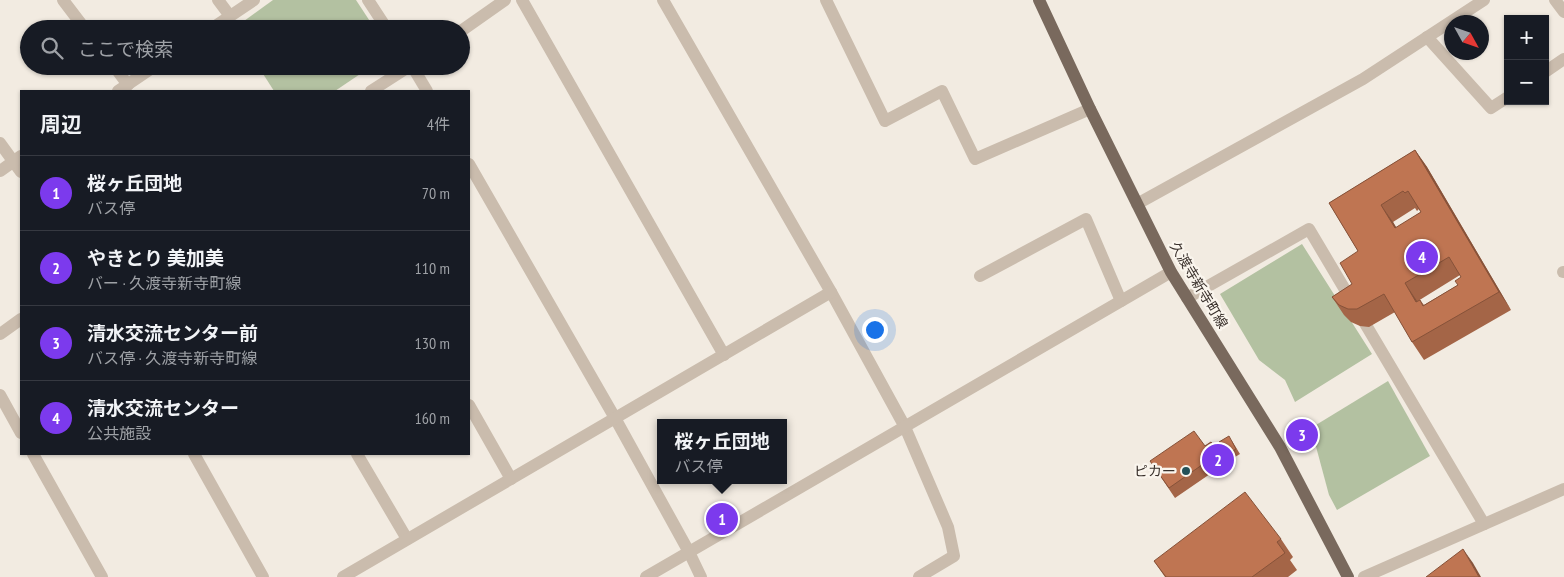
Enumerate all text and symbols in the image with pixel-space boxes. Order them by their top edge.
north arrow [1444,15,1489,60]
map controls [1504,15,1549,105]
button: + [1504,15,1549,60]
search box [20,20,470,75]
icon: search [38,34,66,62]
text: ここで検索 [78,37,173,61]
button: − [1504,60,1549,105]
text: 周辺 [40,111,82,138]
text: 4件 [427,114,450,134]
text: 桜ヶ丘団地 [87,171,182,195]
text: 1 [52,183,60,203]
text: 70 m [422,183,450,203]
text: バス停 [87,198,135,218]
street label: 久渡寺新寺町線 [1166,238,1232,332]
pin: 4 [1406,238,1438,276]
text: やきとり 美加美 [87,246,224,270]
text: 2 [52,258,60,278]
text: 110 m [415,258,450,278]
text: バー · 久渡寺新寺町線 [87,273,241,293]
your location [862,317,888,343]
text: 清水交流センター前 [87,321,258,345]
text: 3 [52,333,60,353]
text: 130 m [415,333,450,353]
text: バス停 · 久渡寺新寺町線 [87,348,257,368]
text: 清水交流センター [87,396,239,420]
text: 4 [52,408,60,428]
text: 160 m [415,408,450,428]
pin: 3 [1286,416,1318,454]
popup [657,419,787,484]
text: 公共施設 [87,423,151,443]
text: 桜ヶ丘団地 [674,429,770,453]
pin: 2 [1202,441,1234,479]
text: バス停 [674,456,723,476]
place label: ピカー [1134,462,1176,480]
marker: ピカー [1180,465,1192,477]
pin: 1 [706,500,738,538]

